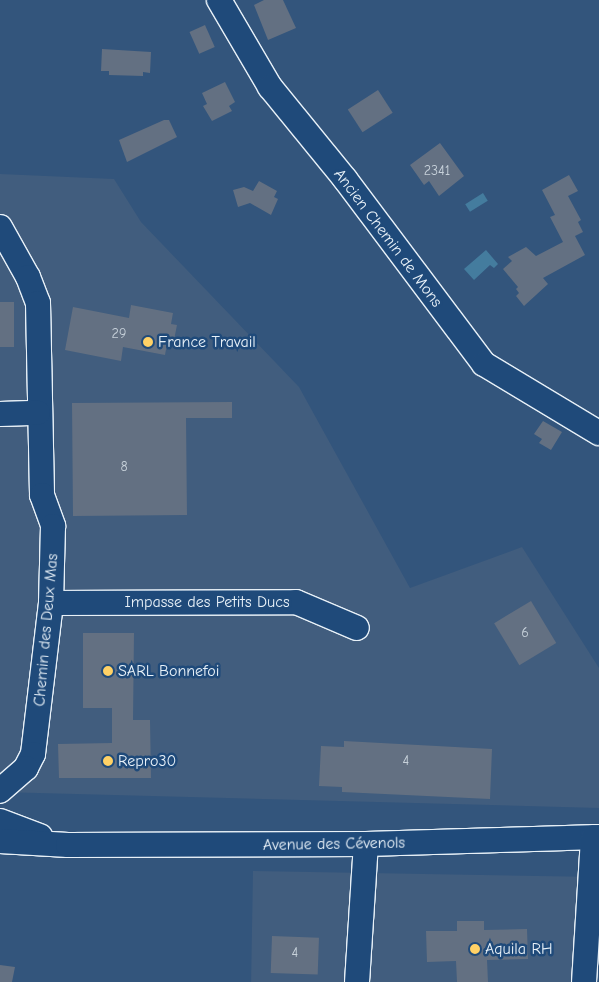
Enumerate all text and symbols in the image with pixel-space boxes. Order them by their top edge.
house number: 2341 [424,163,450,179]
street label: Ancien Chemin de Mons [330,165,446,311]
house number: 29 [112,326,126,342]
place label: France Travail [158,332,256,352]
marker: France Travail [142,336,154,348]
house number: 8 [120,459,128,475]
street label: Chemin des Deux Mas [30,553,62,707]
street label: Impasse des Petits Ducs [124,592,290,612]
house number: 6 [521,625,529,641]
place label: SARL Bonnefoi [118,661,219,681]
marker: SARL Bonnefoi [102,665,114,677]
place label: Repro30 [118,751,176,771]
house number: 4 [403,753,409,769]
marker: Repro30 [102,755,114,767]
street label: Avenue des Cévenols [263,833,405,855]
place label: Aquila RH [485,939,553,959]
marker: Aquila RH [469,943,481,955]
house number: 4 [292,945,298,961]

